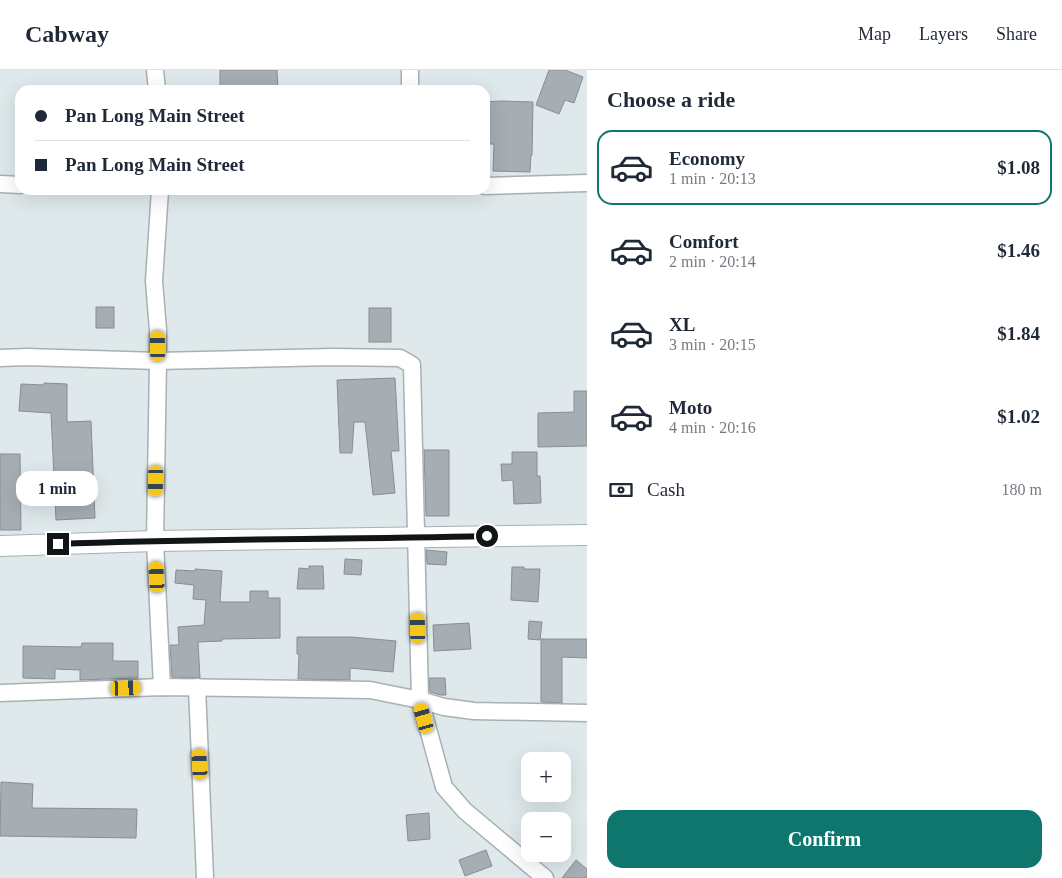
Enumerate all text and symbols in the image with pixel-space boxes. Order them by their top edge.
text: Cabway [25,21,109,47]
text: Map [858,24,891,44]
text: Layers [919,24,968,44]
text: Share [996,24,1037,44]
text: Choose a ride [607,87,735,112]
text: Pan Long Main Street [65,105,245,126]
icon: car [609,145,654,190]
text: Economy [669,148,745,169]
text: Pan Long Main Street [65,154,245,175]
text: $1.08 [997,157,1040,178]
text: 1 min · 20:13 [669,170,756,187]
icon: car [609,228,654,273]
text: Comfort [669,231,739,252]
text: $1.46 [997,240,1040,261]
text: 2 min · 20:14 [669,253,756,270]
icon: car [609,311,654,356]
text: XL [669,314,695,335]
text: $1.84 [997,323,1040,344]
car [150,331,165,361]
text: 3 min · 20:15 [669,336,756,353]
icon: car [609,394,654,439]
text: Moto [669,397,712,418]
text: $1.02 [997,406,1040,427]
text: 4 min · 20:16 [669,419,756,436]
car [148,466,163,496]
callout: 1 min [17,472,99,506]
icon: cash [607,476,635,504]
text: Cash [647,479,685,500]
text: 1 min [38,480,76,497]
text: 180 m [1002,481,1042,498]
route start [476,525,498,547]
route end [47,533,69,555]
car [148,562,165,592]
car [410,613,425,643]
car [110,680,141,696]
car [412,702,435,734]
car [191,749,208,779]
map controls [521,752,571,862]
button: + [521,752,571,802]
button: Confirm [607,810,1042,868]
button: − [521,812,571,862]

